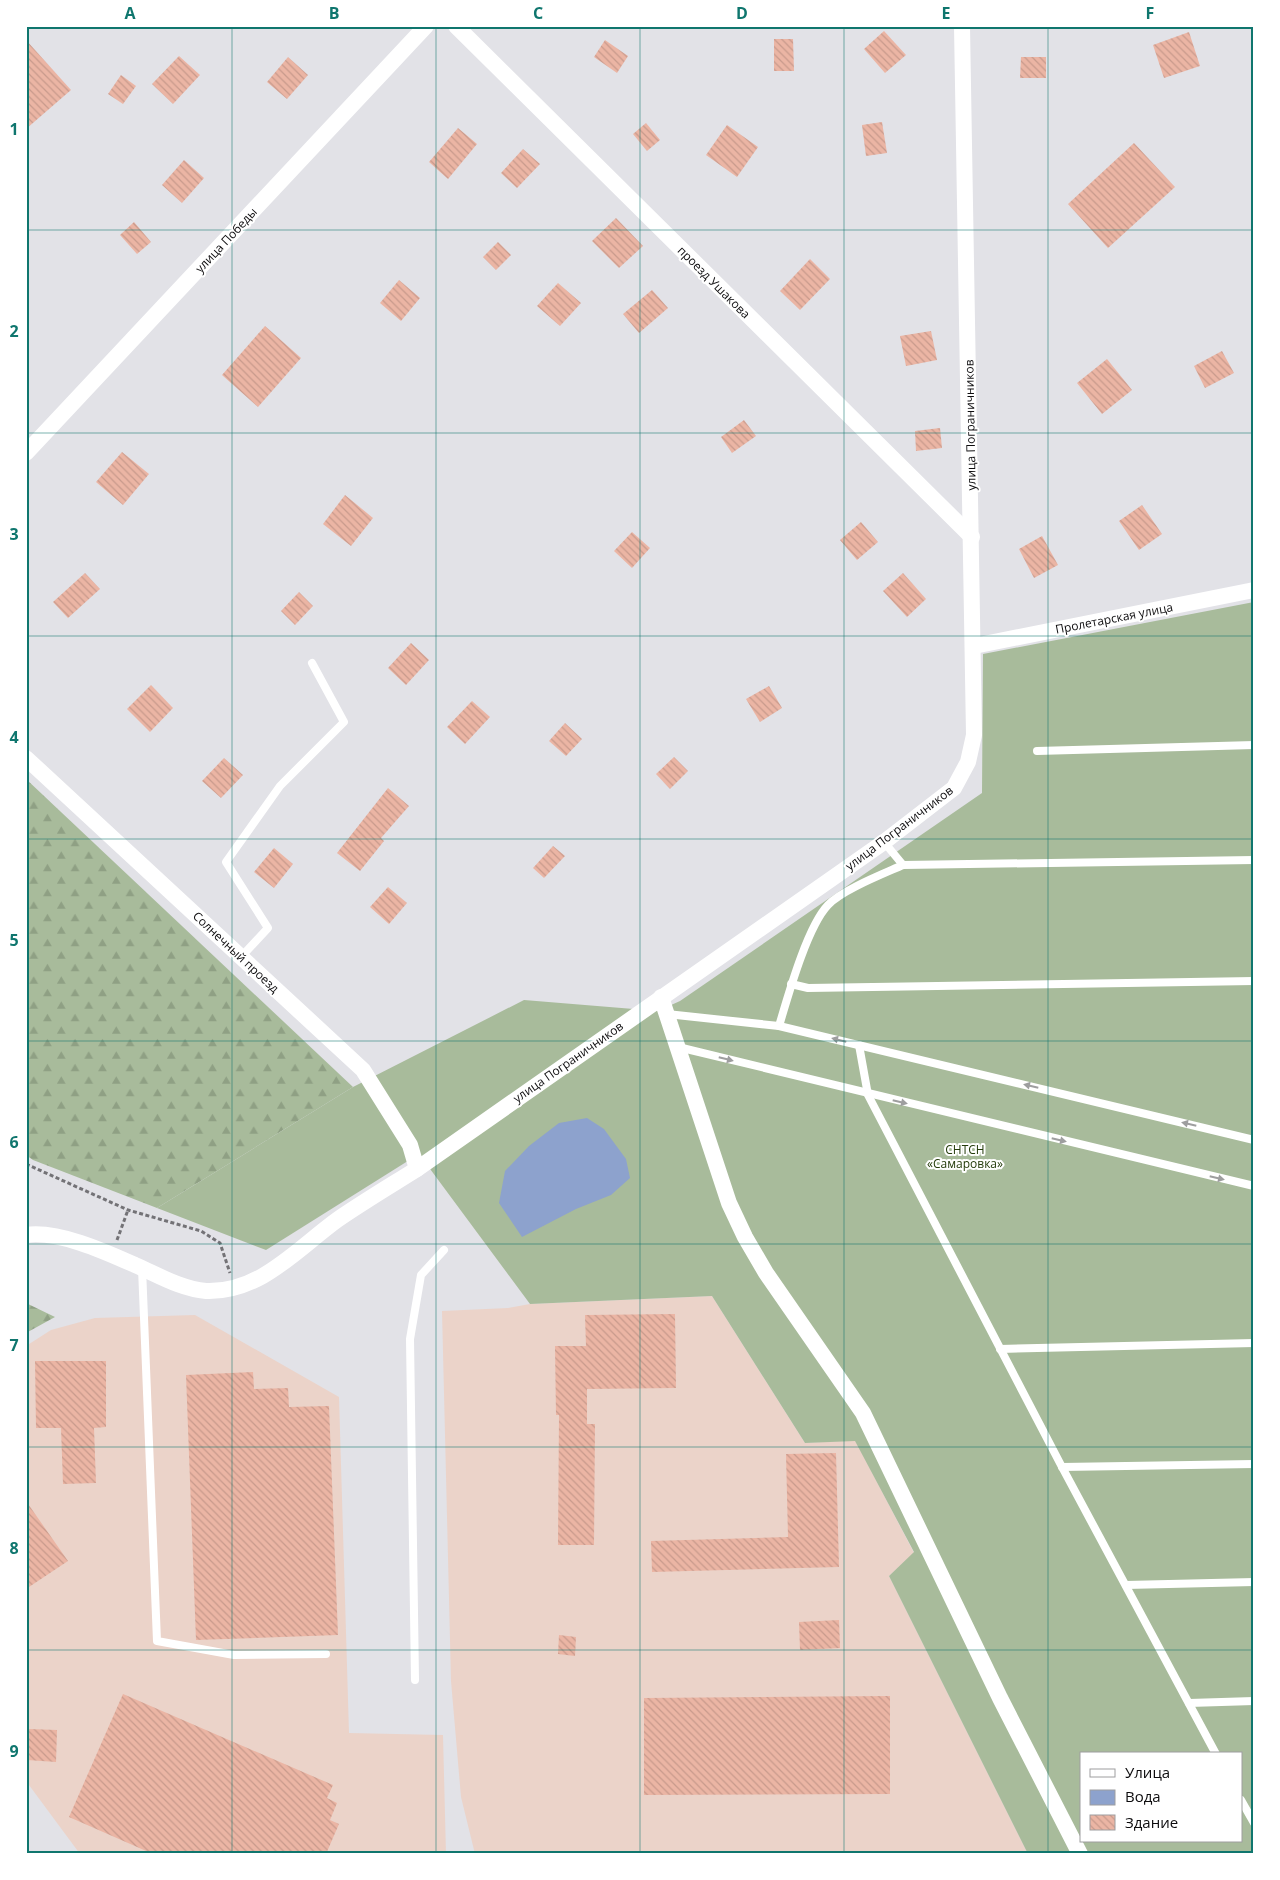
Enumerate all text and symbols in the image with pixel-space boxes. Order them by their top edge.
text: A [124,2,136,24]
text: B [329,2,339,24]
text: C [533,2,543,24]
text: D [736,2,748,24]
text: E [942,2,951,24]
text: F [1146,2,1154,24]
text: 1 [9,118,19,140]
street label: улица Победы [191,204,261,276]
street label: проезд Ушакова [674,242,754,322]
text: 2 [9,320,19,342]
street label: улица Пограничников [960,359,980,491]
text: 3 [9,523,19,545]
street label: Пролетарская улица [1054,598,1174,638]
text: 4 [9,726,19,748]
street label: улица Пограничников [842,782,957,874]
street label: Солнечный проезд [189,908,283,997]
text: 5 [9,929,19,951]
street label: улица Пограничников [509,1017,627,1107]
one-way arrow [832,1036,847,1044]
one-way arrow [718,1055,733,1063]
one-way arrow [1024,1082,1039,1090]
one-way arrow [893,1098,908,1106]
one-way arrow [1182,1120,1197,1128]
text: 6 [9,1131,19,1153]
one-way arrow [1051,1136,1066,1144]
park label: СНТСН «Самаровка» [927,1141,1003,1172]
one-way arrow [1209,1174,1224,1182]
text: 7 [9,1334,19,1356]
text: 8 [9,1537,19,1559]
text: 9 [9,1740,19,1762]
legend [1080,1752,1242,1842]
text: Улица [1125,1762,1170,1782]
text: Вода [1125,1786,1161,1806]
text: Здание [1125,1812,1178,1832]

